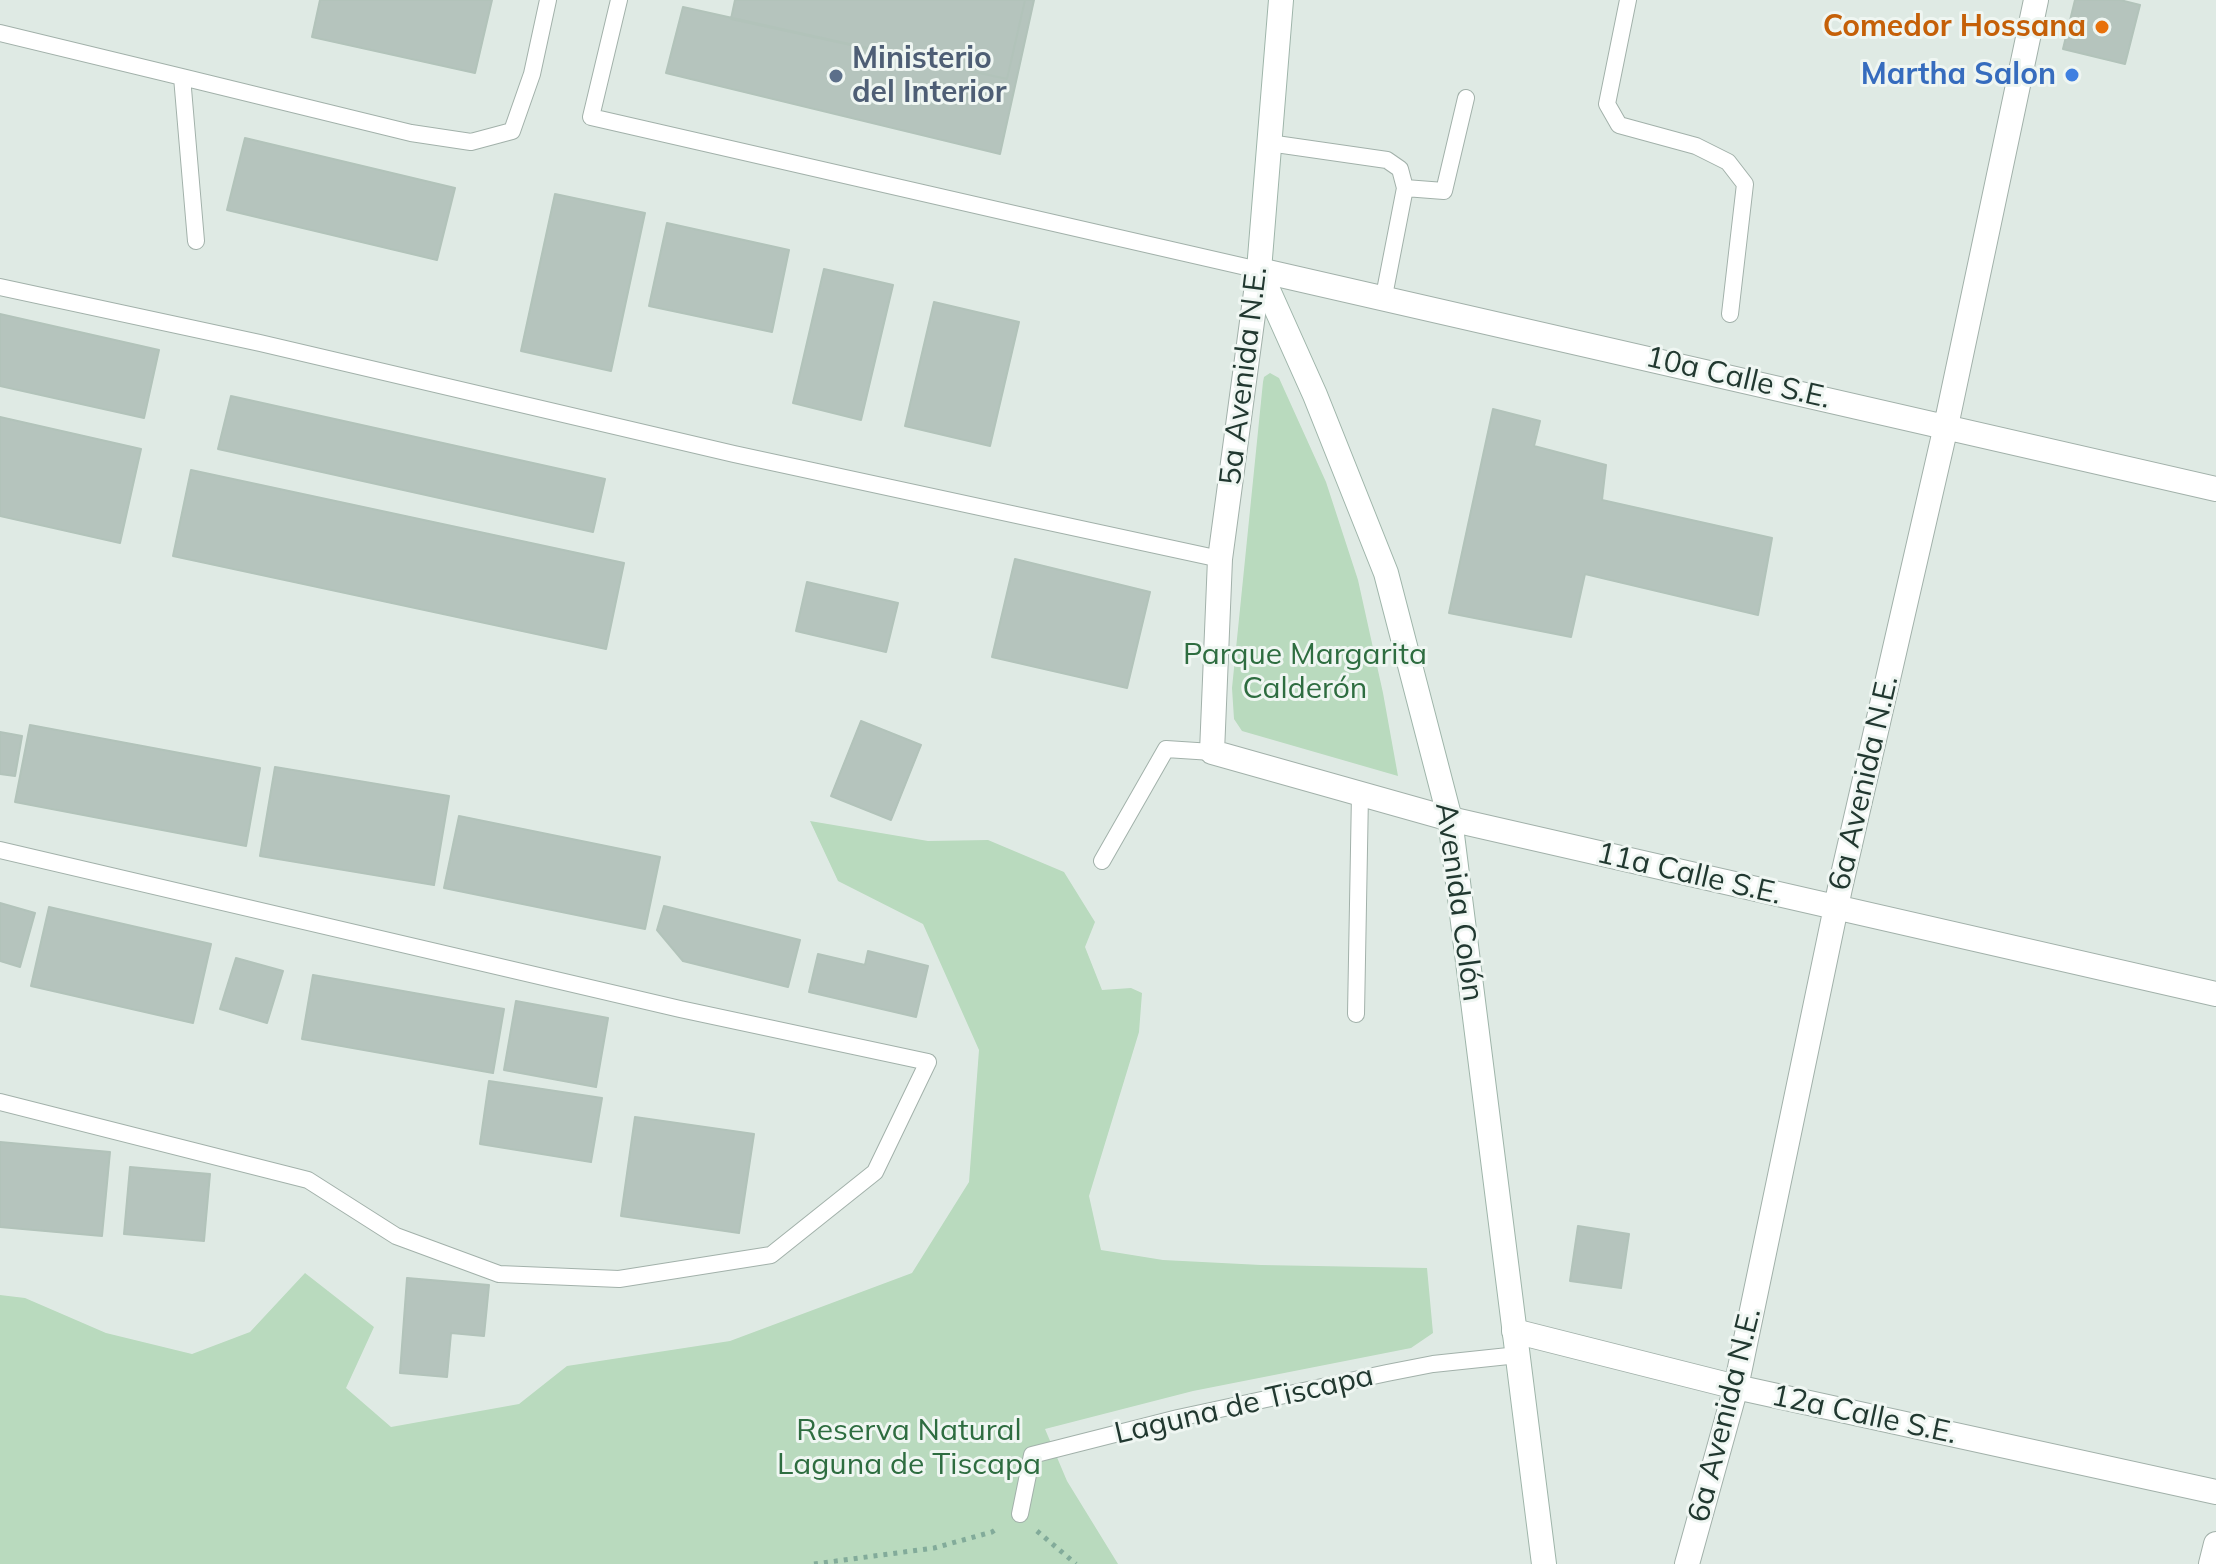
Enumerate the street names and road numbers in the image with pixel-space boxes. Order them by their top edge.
street label: 5a Avenida N.E. [1213,265,1275,487]
street label: 10a Calle S.E. [1642,339,1834,417]
street label: 6a Avenida N.E. [1822,672,1906,894]
street label: Avenida Colón [1427,800,1491,1004]
street label: 11a Calle S.E. [1593,835,1785,913]
street label: 6a Avenida N.E. [1681,1304,1769,1526]
street label: Laguna de Tiscapa [1111,1358,1377,1452]
street label: 12a Calle S.E. [1768,1378,1960,1452]

